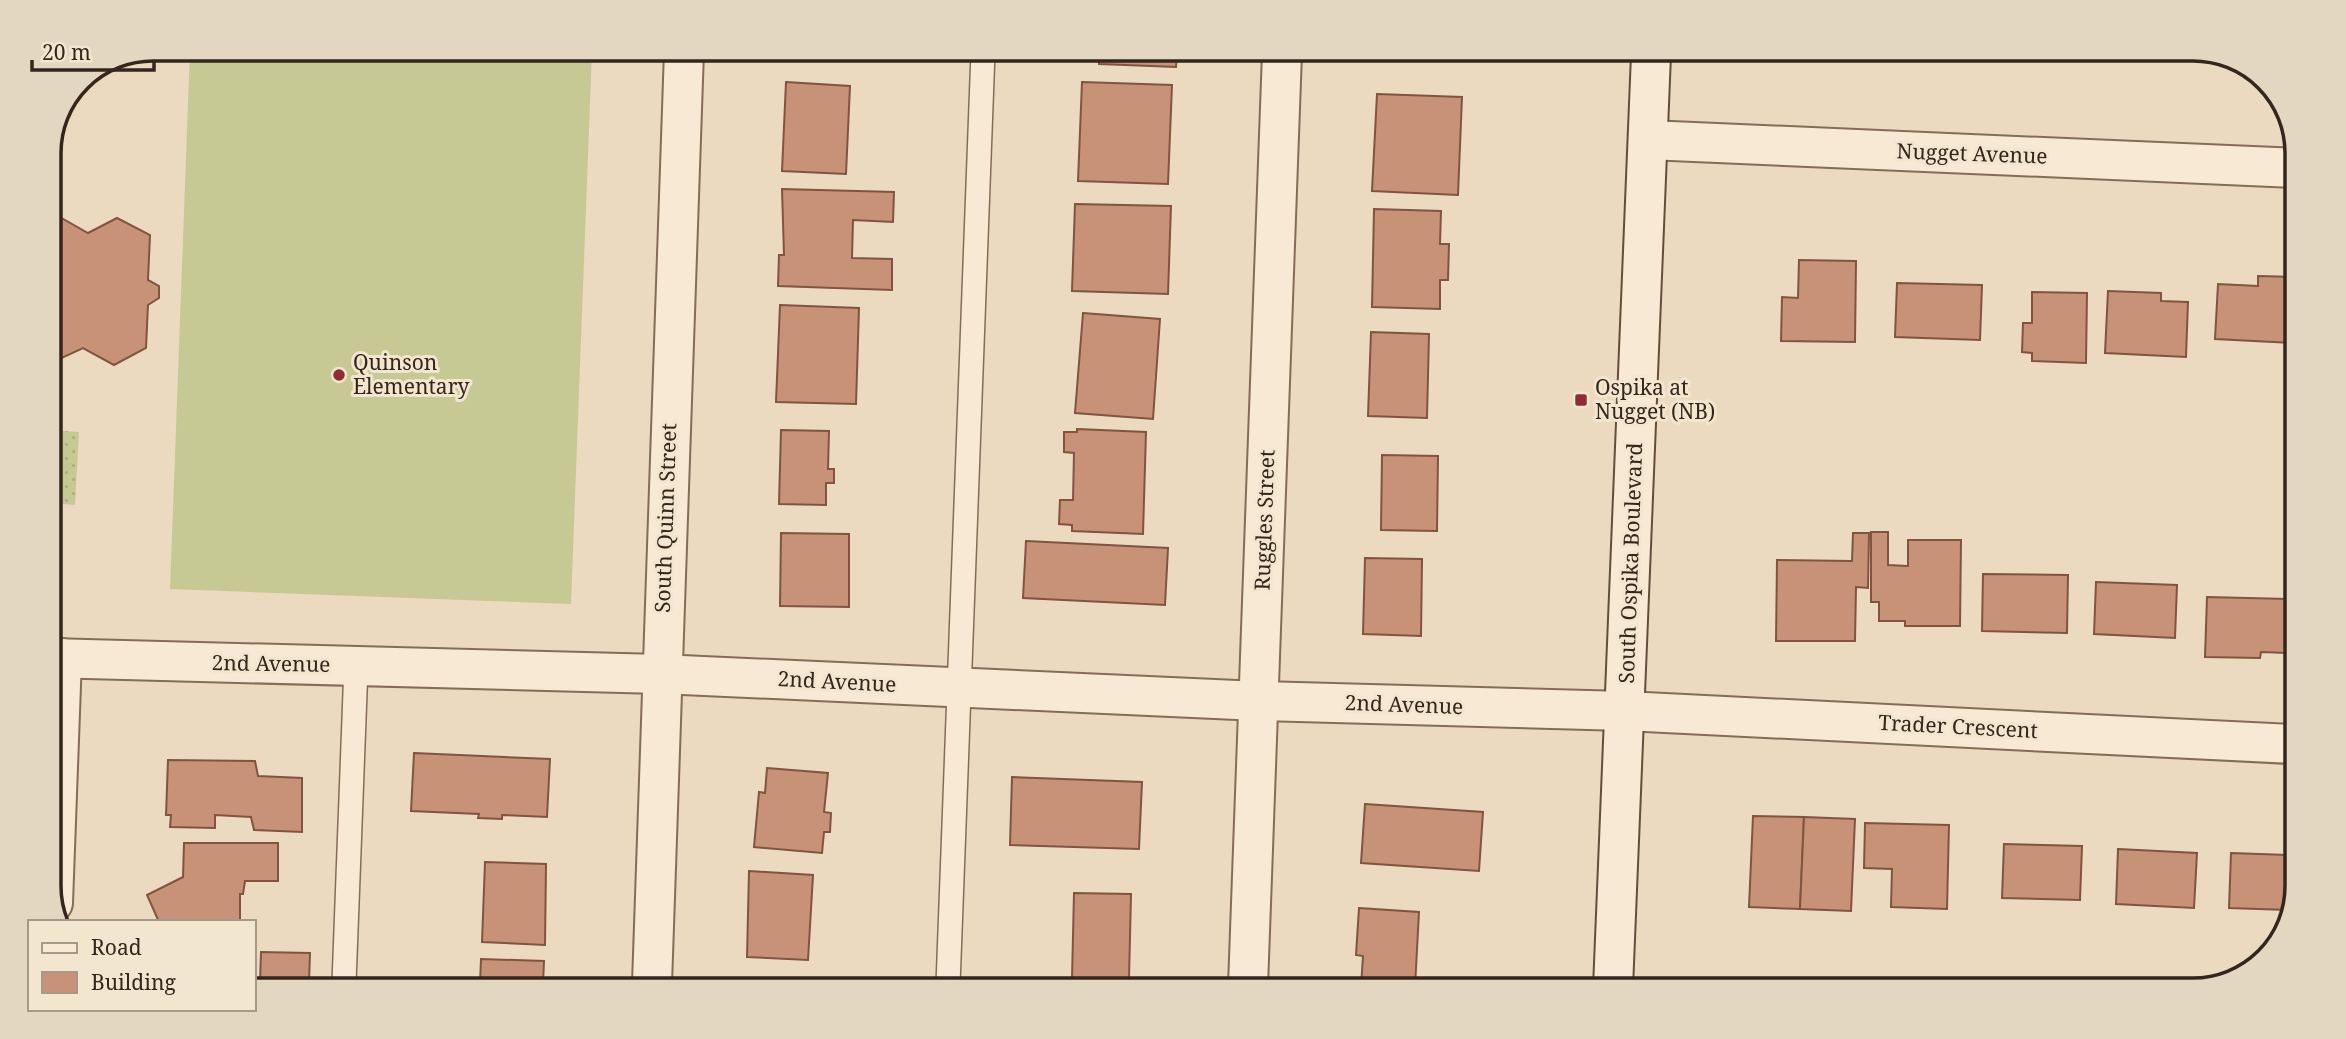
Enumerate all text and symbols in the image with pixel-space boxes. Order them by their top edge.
scale bar [32,28,154,72]
text: 20 m [42,38,91,66]
street label: Nugget Avenue [1896,136,2048,170]
place label: Quinson Elementary [353,348,470,400]
marker: Quinson Elementary [331,367,347,383]
place label: Ospika at Nugget (NB) [1595,373,1715,425]
marker: Ospika at Nugget (NB) [1573,392,1589,408]
street label: South Quinn Street [648,423,682,613]
street label: South Ospika Boulevard [1612,442,1648,684]
street label: Ruggles Street [1248,449,1280,591]
street label: 2nd Avenue [211,648,331,678]
street label: 2nd Avenue [777,664,897,698]
street label: 2nd Avenue [1344,688,1464,720]
street label: Trader Crescent [1878,708,2039,744]
legend [28,920,256,1011]
text: Road [91,933,142,961]
text: Building [91,968,176,996]

